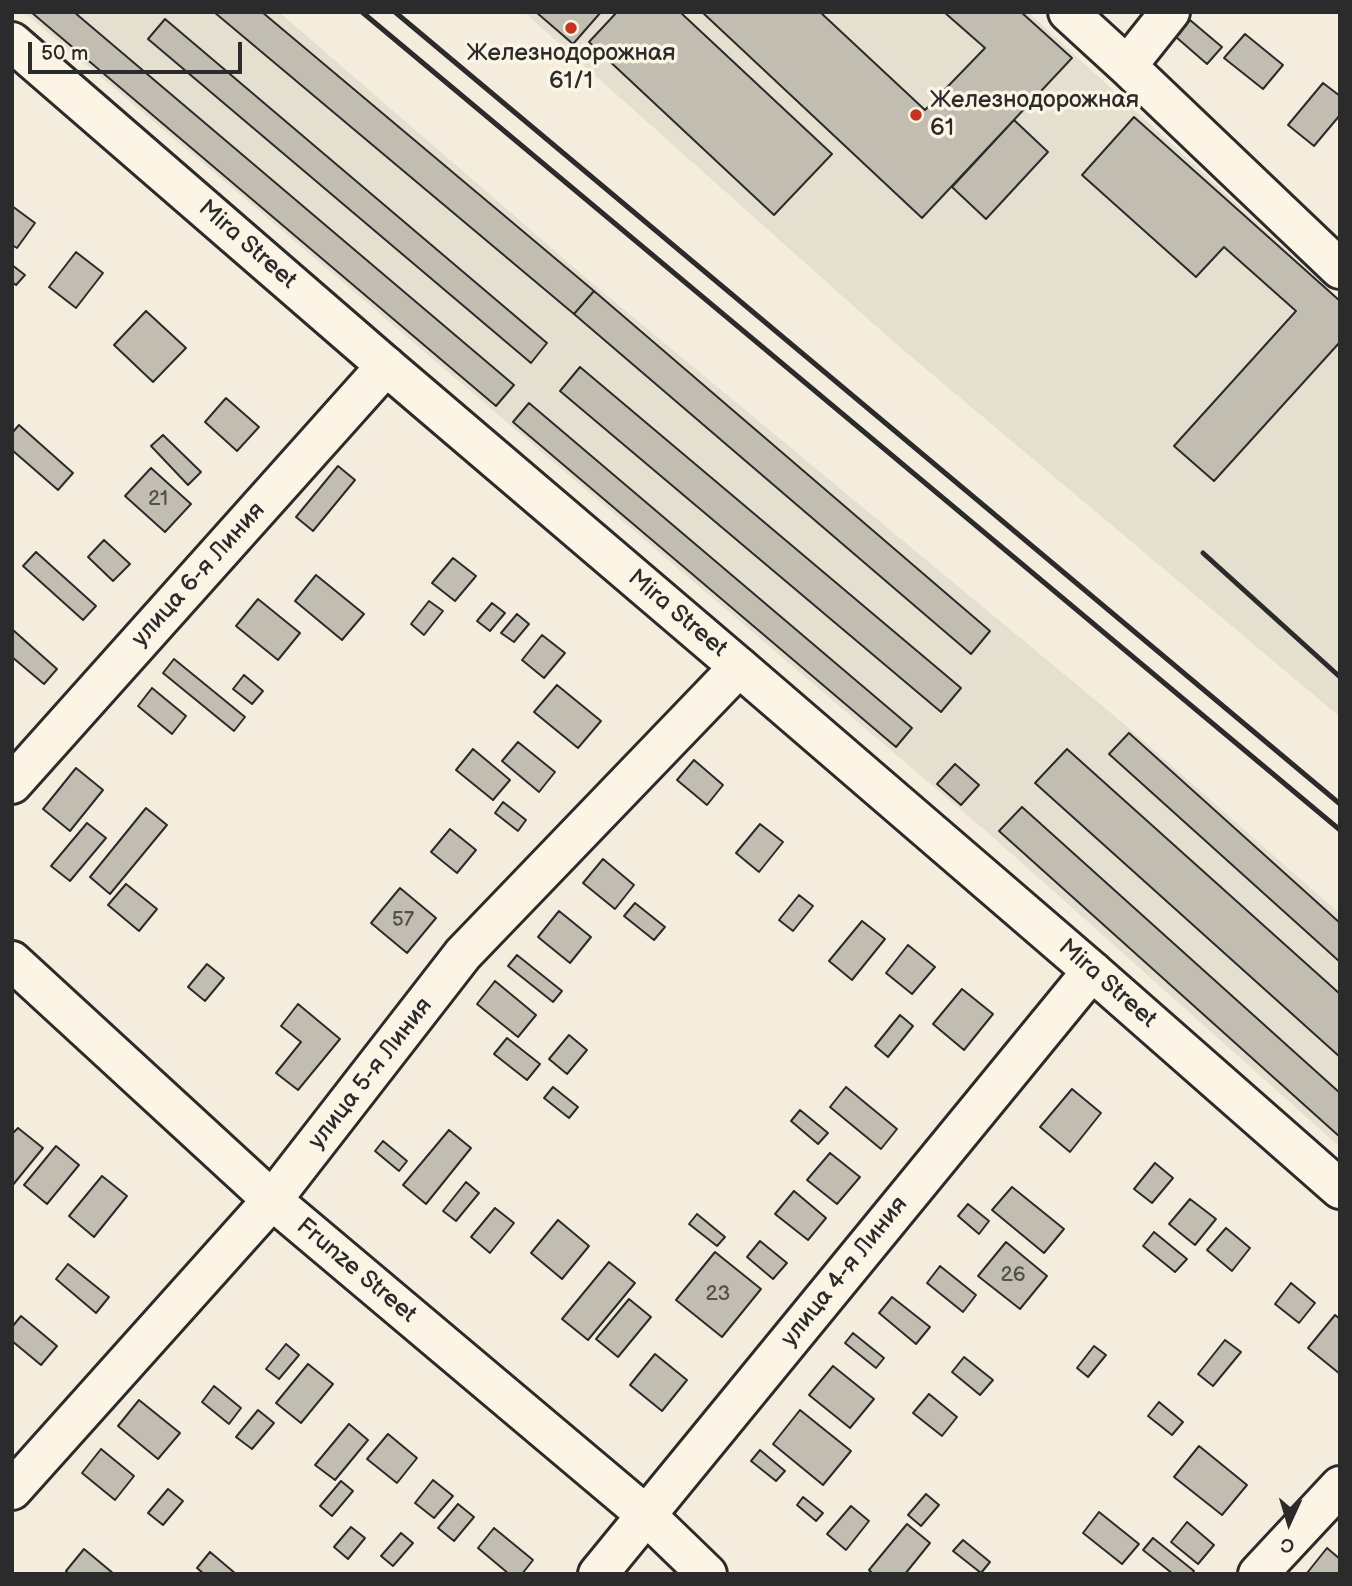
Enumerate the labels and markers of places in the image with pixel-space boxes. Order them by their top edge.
marker: Железнодорожная 61/1 [563,20,579,36]
place label: Железнодорожная 61/1 [467,40,675,96]
place label: Железнодорожная 61 [930,87,1139,143]
marker: Железнодорожная 61 [908,107,924,123]

